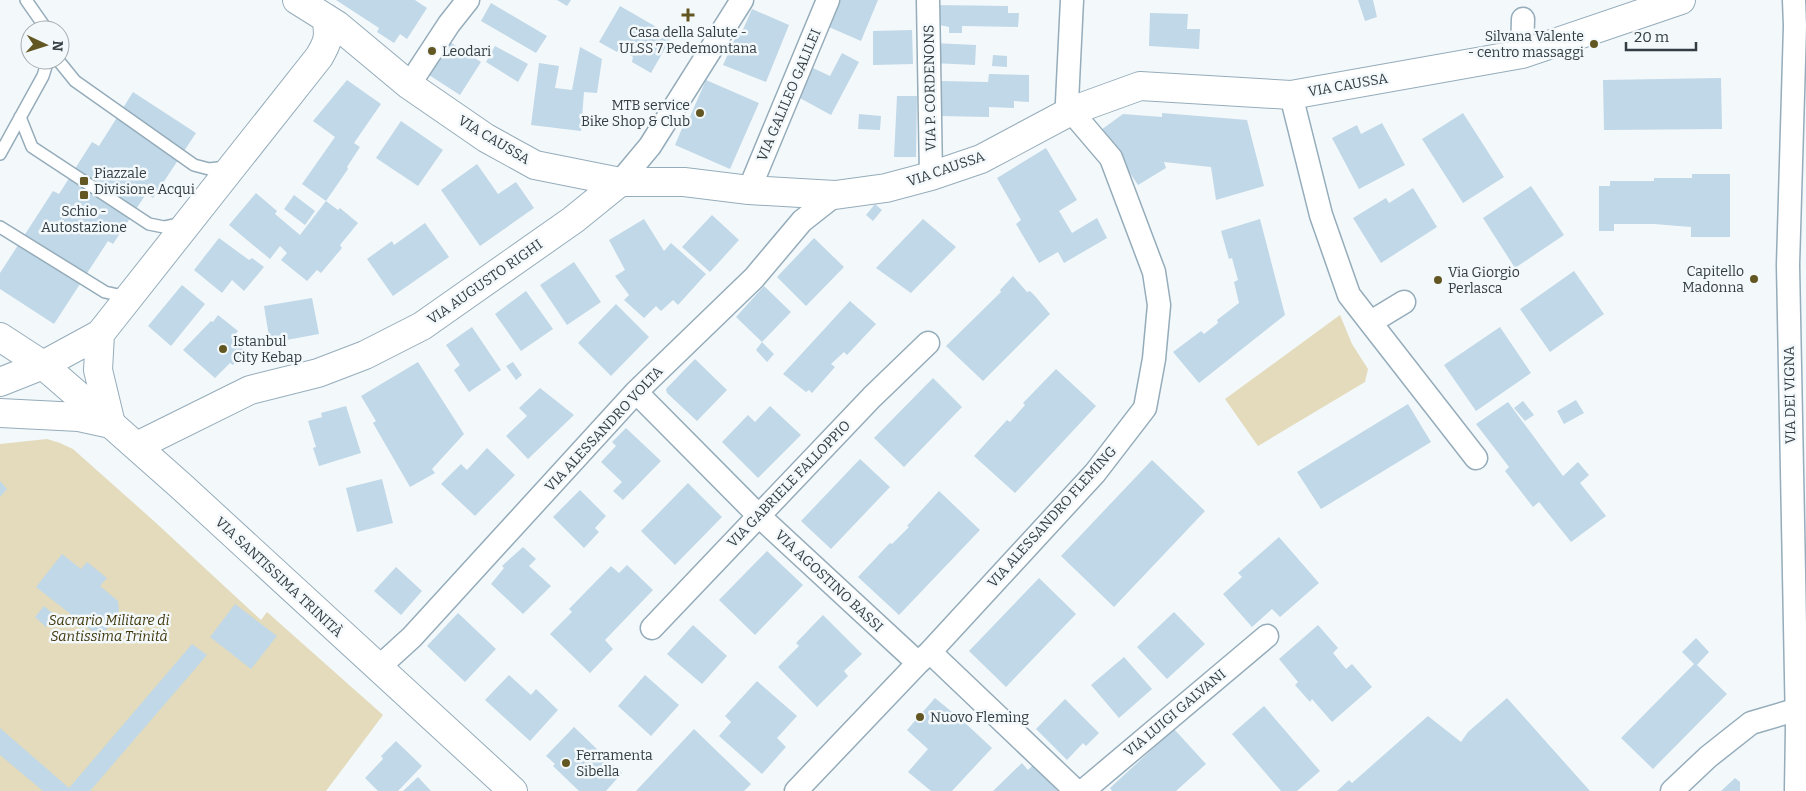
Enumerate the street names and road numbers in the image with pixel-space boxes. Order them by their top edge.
street label: VIA P. CORDENONS [920,25,940,151]
street label: VIA GALILEO GALILEI [753,26,825,164]
street label: VIA CAUSSA [1307,70,1389,100]
street label: VIA CAUSSA [455,112,533,168]
street label: VIA CAUSSA [905,148,987,190]
street label: VIA AUGUSTO RIGHI [424,236,546,328]
street label: VIA DEI VIGNA [1781,346,1799,444]
street label: VIA ALESSANDRO VOLTA [542,363,667,495]
street label: VIA GABRIELE FALLOPPIO [724,417,854,551]
street label: VIA ALESSANDRO FLEMING [984,443,1120,591]
street label: VIA SANTISSIMA TRINITÀ [212,513,347,641]
street label: VIA AGOSTINO BASSI [772,527,887,635]
street label: VIA LUIGI GALVANI [1121,666,1229,760]

